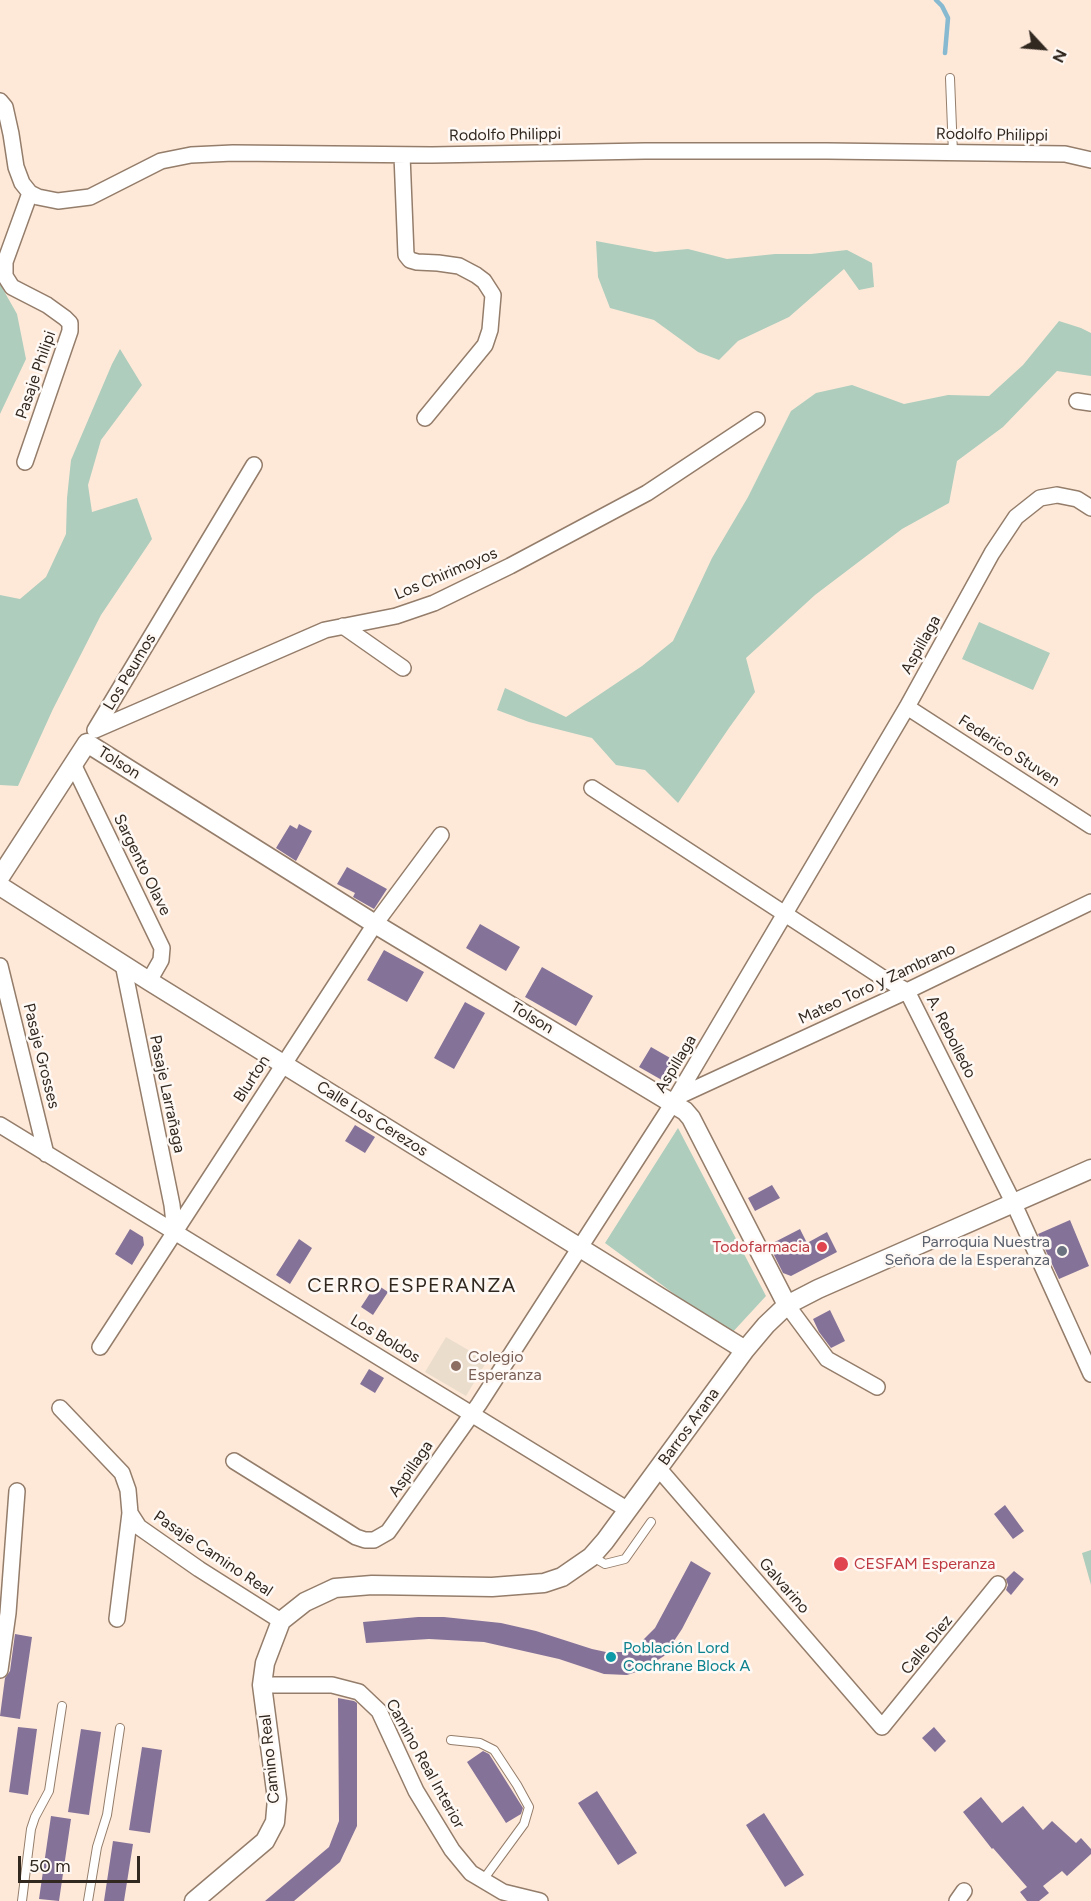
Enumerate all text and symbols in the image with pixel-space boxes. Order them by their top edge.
north arrow [1013,18,1073,78]
text: N [1048,46,1071,66]
street label: Rodolfo Philippi [449,124,561,146]
street label: Rodolfo Philippi [936,124,1048,146]
street label: Pasaje Philipi [12,328,60,422]
street label: Los Chirimoyos [392,544,500,604]
street label: Aspillaga [897,612,945,678]
street label: Los Peumos [100,630,160,714]
street label: Federico Stuven [955,711,1063,791]
street label: Tolson [94,743,144,783]
street label: Sargento Olave [109,811,175,919]
street label: Mateo Toro y Zambrano [795,939,959,1029]
street label: A. Rebolledo [922,993,980,1081]
street label: Tolson [507,998,557,1038]
street label: Pasaje Grosses [19,1001,63,1111]
street label: Aspillaga [651,1032,701,1096]
street label: Pasaje Larrañaga [145,1033,189,1155]
street label: Blurton [230,1052,274,1106]
street label: Calle Los Cerezos [313,1077,431,1161]
place label: Parroquia Nuestra Señora de la Esperanza [884,1232,1050,1270]
place label: Todofarmacia [712,1237,810,1257]
marker: Todofarmacia [815,1240,829,1254]
marker: Parroquia Nuestra Señora de la Esperanza [1055,1244,1069,1258]
district label: CERRO ESPERANZA [307,1274,517,1298]
street label: Los Boldos [347,1311,423,1367]
place label: Colegio Esperanza [468,1347,542,1385]
marker: Colegio Esperanza [449,1359,463,1373]
street label: Barros Arana [655,1385,723,1469]
street label: Aspillaga [385,1437,437,1501]
street label: Pasaje Camino Real [150,1507,276,1601]
street label: Galvarino [755,1554,813,1618]
place label: CESFAM Esperanza [854,1554,995,1574]
marker: CESFAM Esperanza [832,1555,850,1573]
street label: Calle Diez [897,1611,957,1679]
place label: Población Lord Cochrane Block A [623,1638,750,1676]
marker: Población Lord Cochrane Block A [604,1650,618,1664]
street label: Camino Real Interior [381,1696,469,1832]
street label: Camino Real [256,1713,284,1805]
scale bar [21,1844,142,1882]
text: 50 m [29,1855,71,1877]

